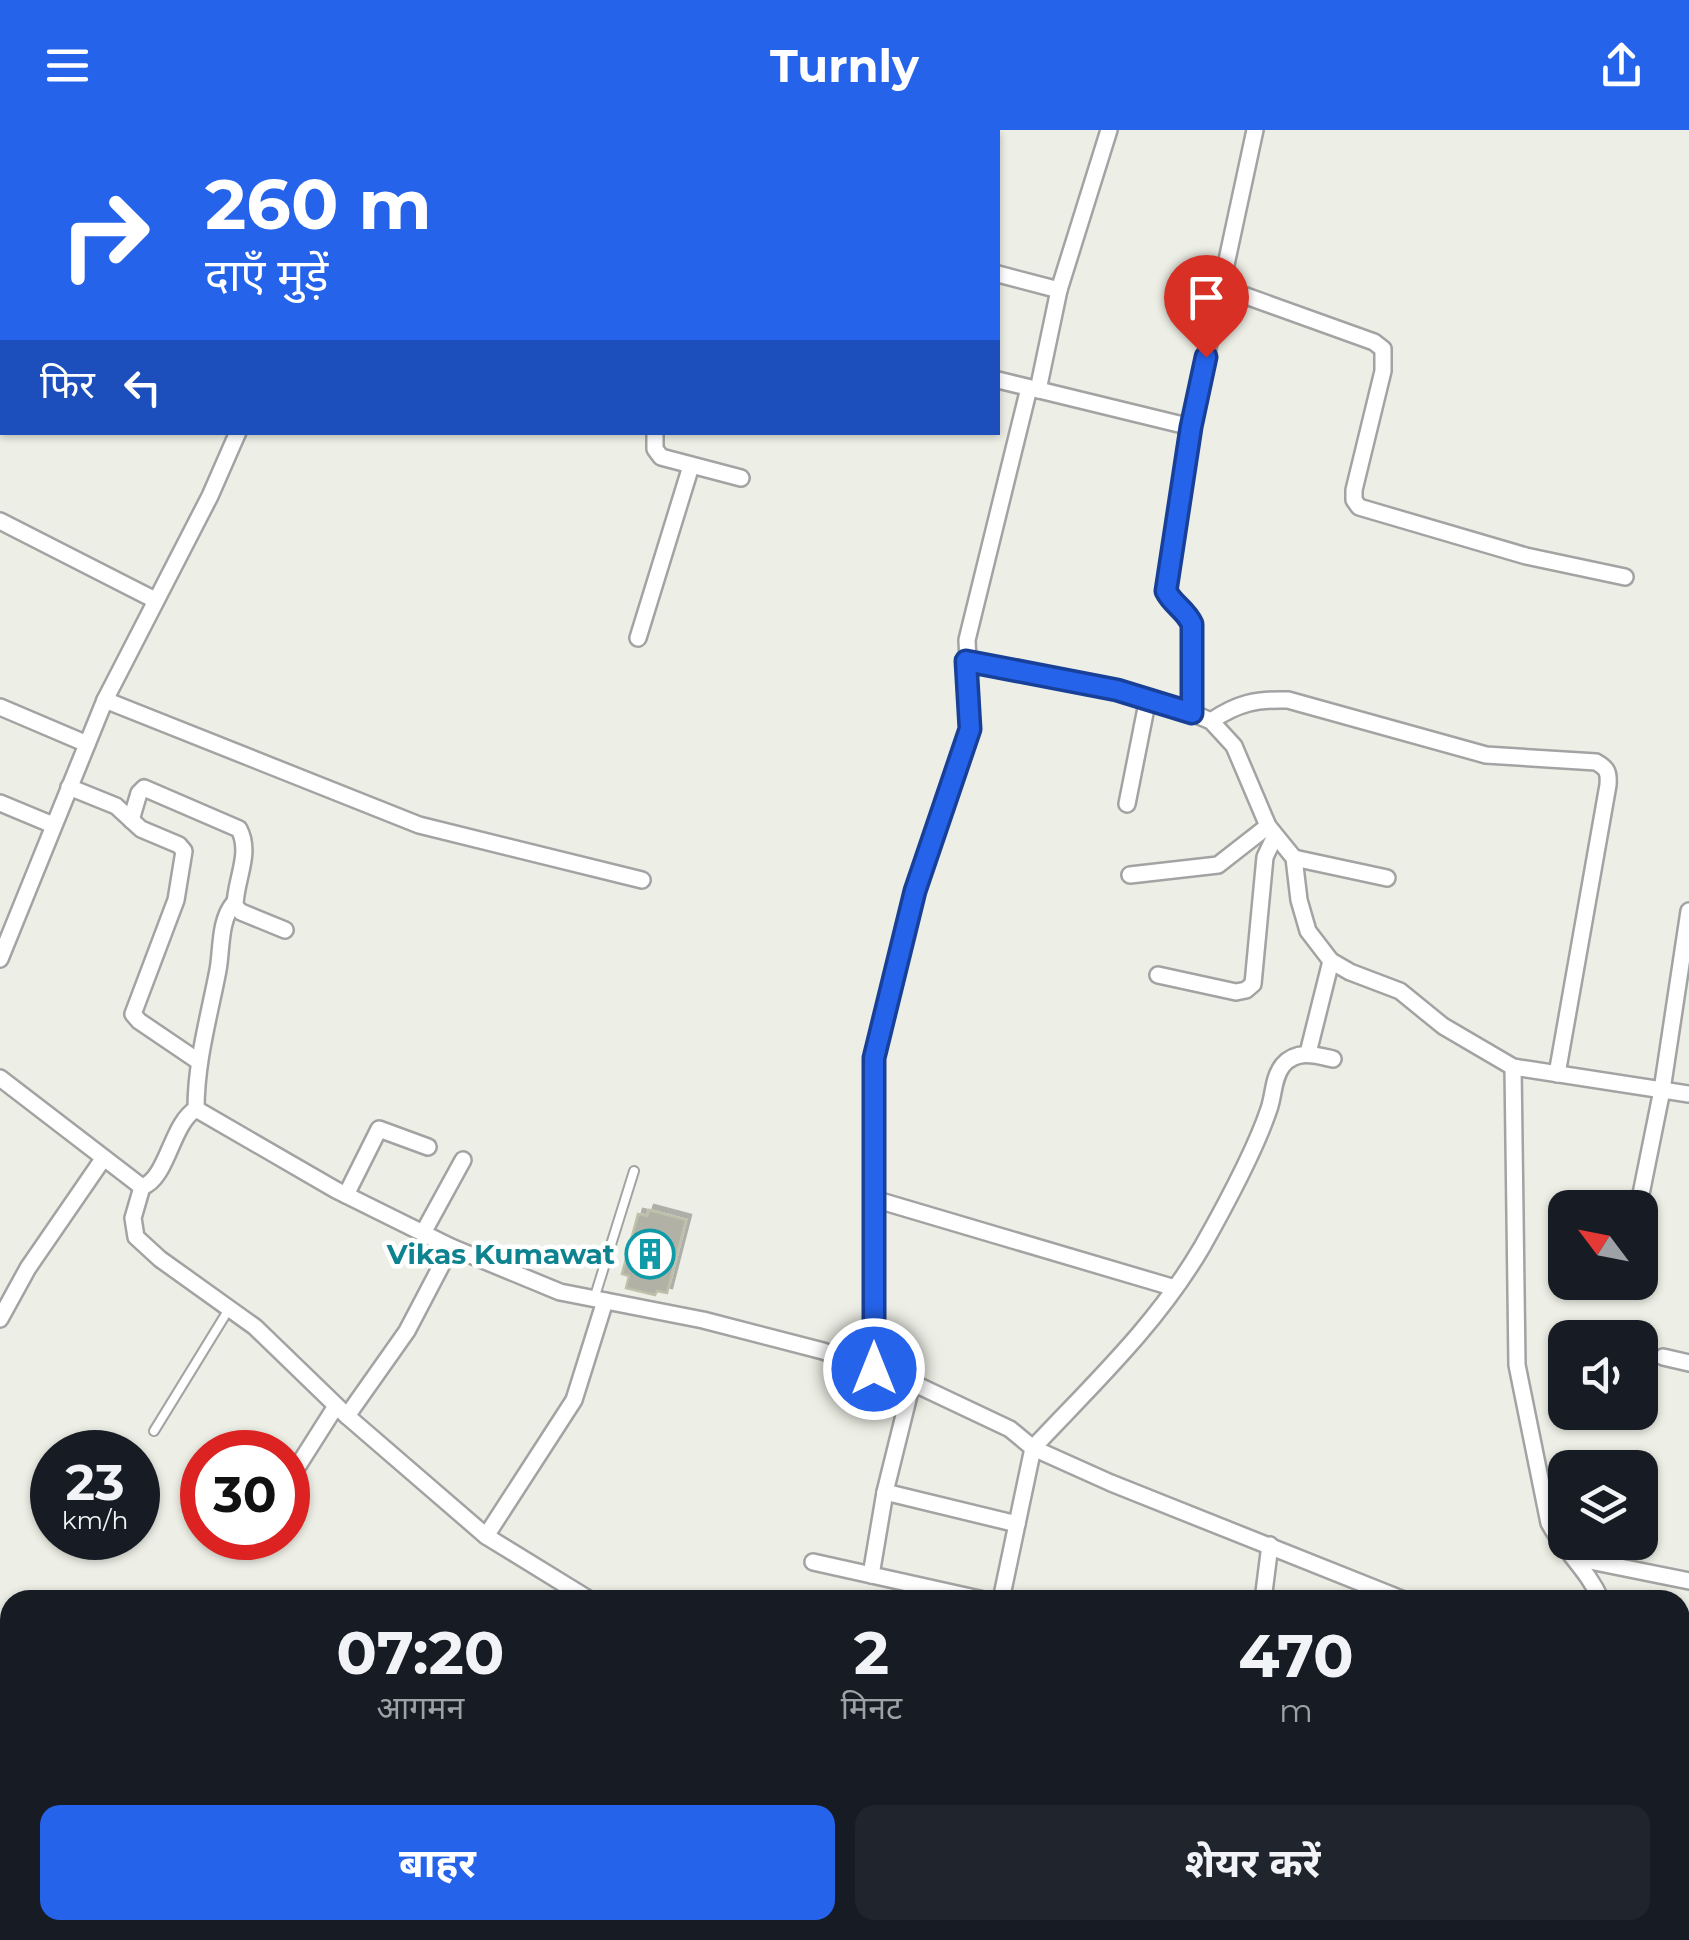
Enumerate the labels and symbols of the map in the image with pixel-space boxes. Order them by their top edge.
pin [1164,255,1249,358]
north arrow [1548,1190,1658,1300]
building icon: Vikas Kumawat [624,1228,676,1280]
place label: Vikas Kumawat [386,1237,615,1271]
position arrow [822,1317,926,1421]
speed limit sign: 30 [180,1430,310,1560]

